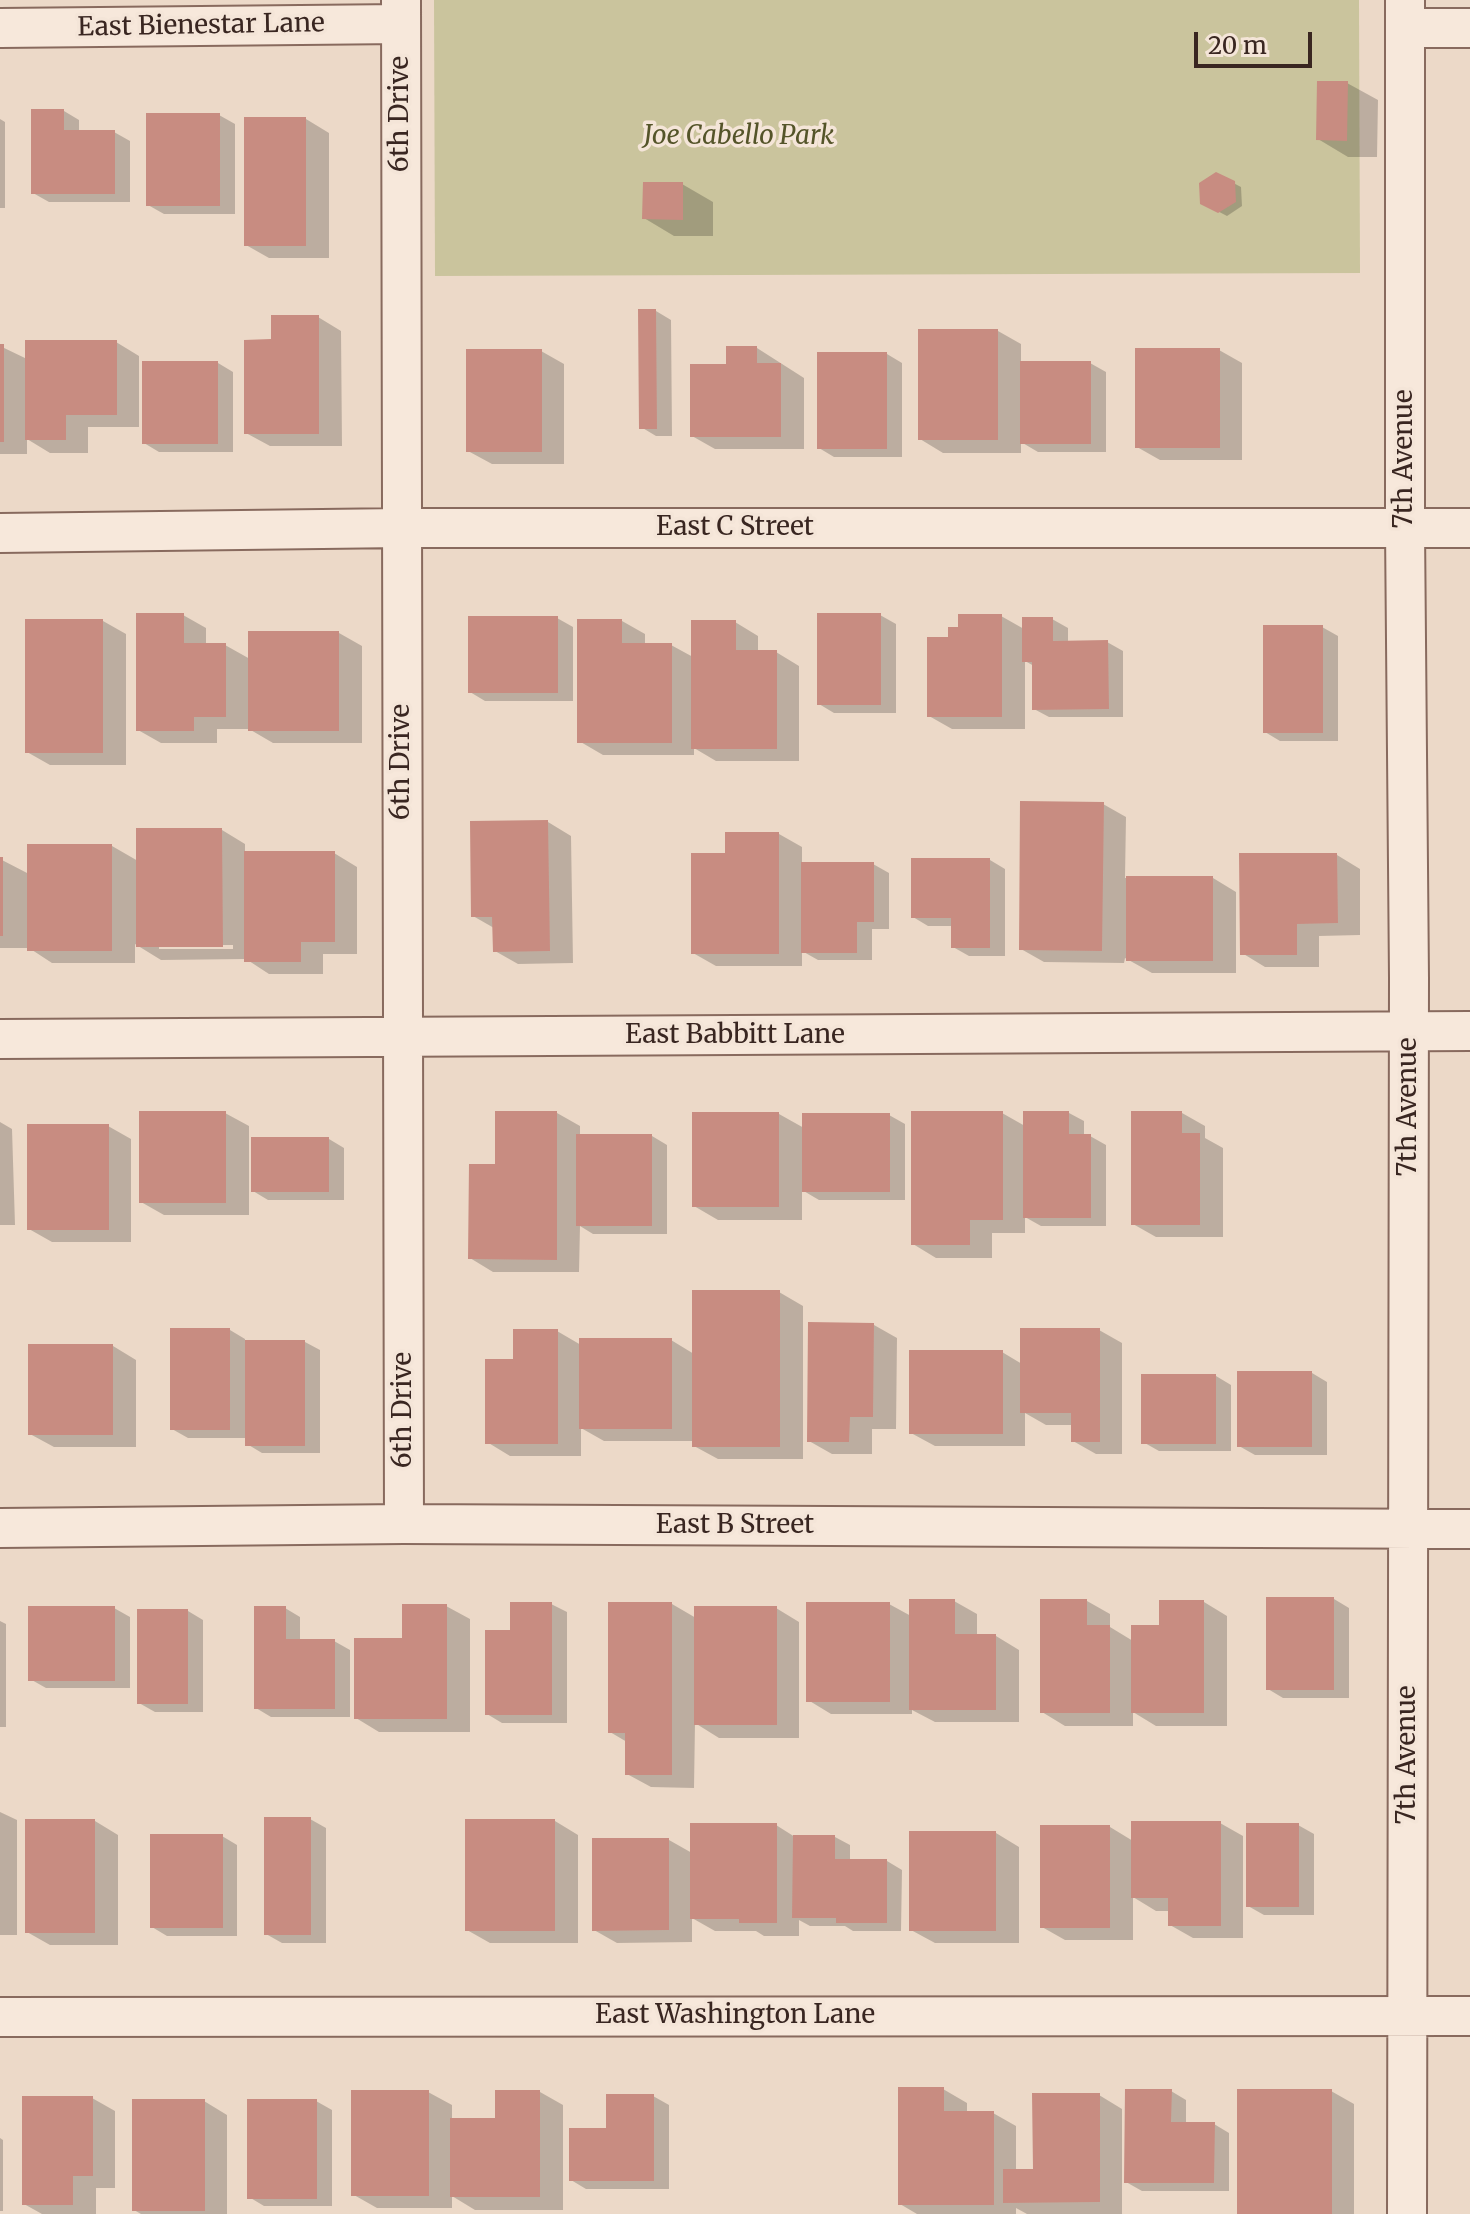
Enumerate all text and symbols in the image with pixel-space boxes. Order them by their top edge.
street label: East Bienestar Lane [77,8,325,44]
scale bar [1198,16,1316,66]
text: 20 m [1208,30,1267,61]
street label: 6th Drive [385,56,417,172]
park label: Joe Cabello Park [644,121,834,153]
street label: 7th Avenue [1389,389,1421,529]
street label: East C Street [656,512,814,544]
street label: 6th Drive [386,704,418,820]
street label: East Babbitt Lane [625,1020,845,1052]
street label: 7th Avenue [1393,1037,1425,1177]
street label: 6th Drive [388,1352,420,1468]
street label: East B Street [656,1510,814,1542]
street label: 7th Avenue [1392,1685,1424,1825]
street label: East Washington Lane [595,2000,875,2032]

